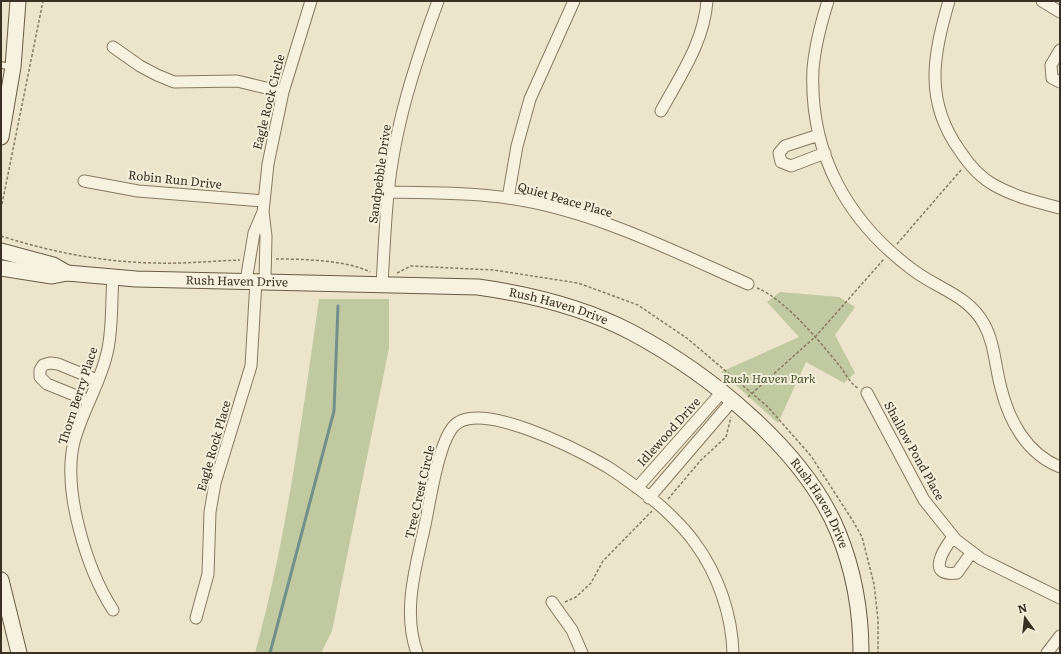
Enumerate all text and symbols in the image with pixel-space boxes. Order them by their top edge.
street label: Eagle Rock Circle [247,52,289,152]
street label: Sandpebble Drive [363,123,395,225]
street label: Robin Run Drive [127,165,223,193]
street label: Quiet Peace Place [516,177,615,221]
street label: Rush Haven Drive [185,270,288,291]
street label: Rush Haven Drive [507,282,611,328]
street label: Thorn Berry Place [53,344,101,447]
park label: Rush Haven Park [722,369,816,387]
street label: Idlewood Drive [632,393,704,470]
street label: Eagle Rock Place [191,398,235,493]
street label: Shallow Pond Place [880,398,950,503]
street label: Tree Crest Circle [400,443,439,540]
street label: Rush Haven Drive [787,453,853,551]
north arrow [1005,598,1045,638]
text: N [1016,598,1029,616]

